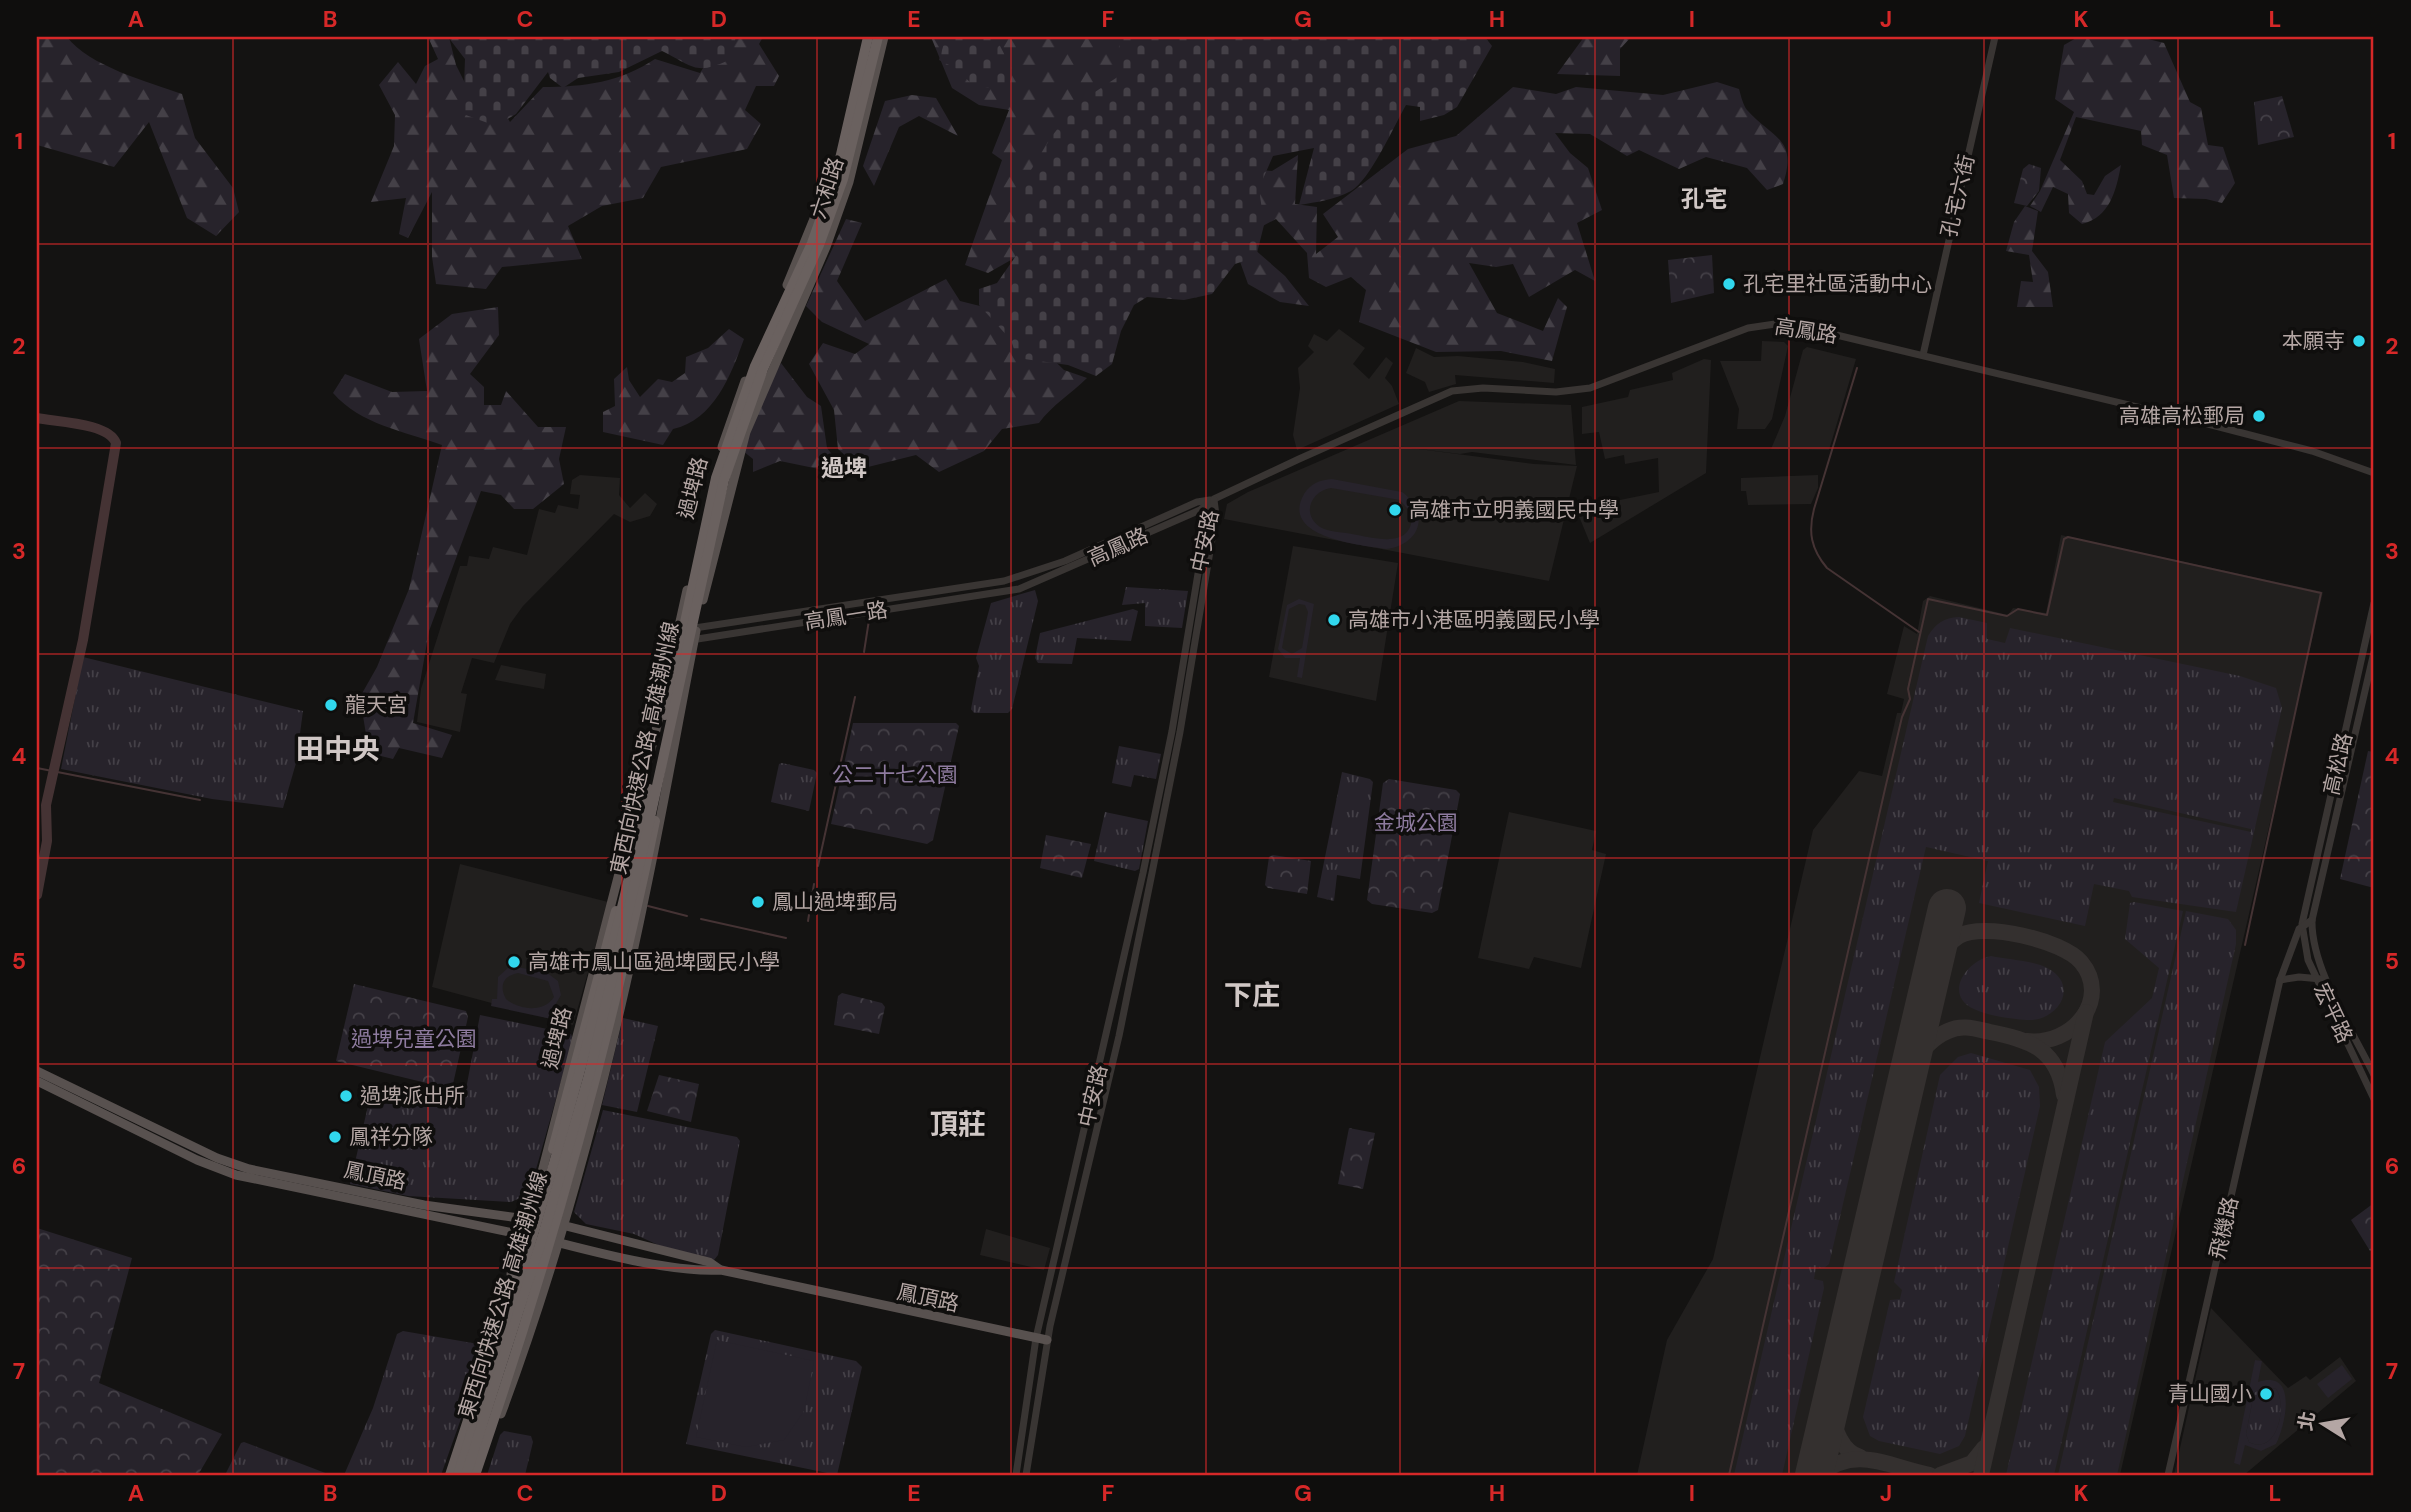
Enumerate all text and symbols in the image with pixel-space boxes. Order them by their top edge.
text: A [128,4,144,34]
text: B [323,4,337,34]
text: C [517,4,533,34]
text: D [711,4,727,34]
text: E [907,4,921,34]
text: F [1102,4,1115,34]
text: G [1294,4,1312,34]
text: H [1489,4,1505,34]
text: I [1689,4,1695,34]
text: J [1880,4,1892,34]
text: K [2073,4,2089,34]
text: L [2269,4,2281,34]
text: 1 [15,126,23,156]
text: 1 [2388,126,2396,156]
street label: 孔宅六街 [1935,152,1981,240]
street label: 六和路 [804,154,850,222]
district label: 孔宅 [1681,184,1727,214]
place label: 孔宅里社區活動中心 [1743,270,1932,298]
marker: 孔宅里社區活動中心 [1721,276,1737,292]
street label: 高鳳路 [1773,312,1839,350]
place label: 本願寺 [2282,327,2345,355]
text: 2 [12,331,26,361]
text: 2 [2385,331,2399,361]
marker: 本願寺 [2351,333,2367,349]
place label: 高雄高松郵局 [2119,402,2245,430]
marker: 高雄高松郵局 [2251,408,2267,424]
district label: 過埤 [821,453,867,483]
street label: 過埤路 [672,454,714,522]
place label: 高雄市立明義國民中學 [1409,496,1619,524]
marker: 高雄市立明義國民中學 [1387,502,1403,518]
street label: 中安路 [1185,507,1225,575]
street label: 高鳳路 [1084,521,1152,573]
text: 3 [12,536,26,566]
text: 3 [2385,536,2399,566]
street label: 高鳳一路 [802,596,890,636]
place label: 高雄市小港區明義國民小學 [1348,606,1600,634]
marker: 高雄市小港區明義國民小學 [1326,612,1342,628]
street label: 東西向快速公路 高雄潮州線 [605,619,685,877]
place label: 龍天宮 [345,691,408,719]
marker: 龍天宮 [323,697,339,713]
street label: 高松路 [2317,730,2359,798]
district label: 田中央 [296,731,380,768]
text: 4 [12,741,27,771]
text: 4 [2385,741,2400,771]
park label: 公二十七公園 [832,761,958,789]
park label: 金城公園 [1374,809,1458,837]
place label: 鳳山過埤郵局 [772,888,898,916]
marker: 鳳山過埤郵局 [750,894,766,910]
text: 5 [12,946,26,976]
text: 5 [2385,946,2399,976]
place label: 高雄市鳳山區過埤國民小學 [528,948,780,976]
marker: 高雄市鳳山區過埤國民小學 [506,954,522,970]
district label: 下庄 [1224,977,1280,1014]
street label: 宏平路 [2307,979,2359,1047]
street label: 過埤路 [536,1004,578,1072]
park label: 過埤兒童公園 [351,1025,477,1053]
street label: 中安路 [1072,1062,1114,1130]
place label: 過埤派出所 [360,1082,465,1110]
marker: 過埤派出所 [338,1088,354,1104]
district label: 頂莊 [930,1106,986,1143]
place label: 鳳祥分隊 [349,1123,433,1151]
marker: 鳳祥分隊 [327,1129,343,1145]
text: 6 [12,1151,26,1181]
text: 6 [2385,1151,2399,1181]
street label: 鳳頂路 [341,1156,409,1196]
street label: 東西向快速公路 高雄潮州線 [452,1168,554,1422]
street label: 飛機路 [2203,1194,2245,1262]
street label: 鳳頂路 [894,1278,962,1318]
text: 7 [13,1356,25,1386]
text: 7 [2386,1356,2398,1386]
place label: 青山國小 [2168,1380,2252,1408]
marker: 青山國小 [2258,1386,2274,1402]
north arrow [2288,1390,2358,1460]
text: 北 [2293,1409,2321,1433]
text: A [128,1478,144,1508]
text: B [323,1478,337,1508]
text: C [517,1478,533,1508]
text: D [711,1478,727,1508]
text: E [907,1478,921,1508]
text: F [1102,1478,1115,1508]
text: G [1294,1478,1312,1508]
text: H [1489,1478,1505,1508]
text: I [1689,1478,1695,1508]
text: J [1880,1478,1892,1508]
text: K [2073,1478,2089,1508]
text: L [2269,1478,2281,1508]

